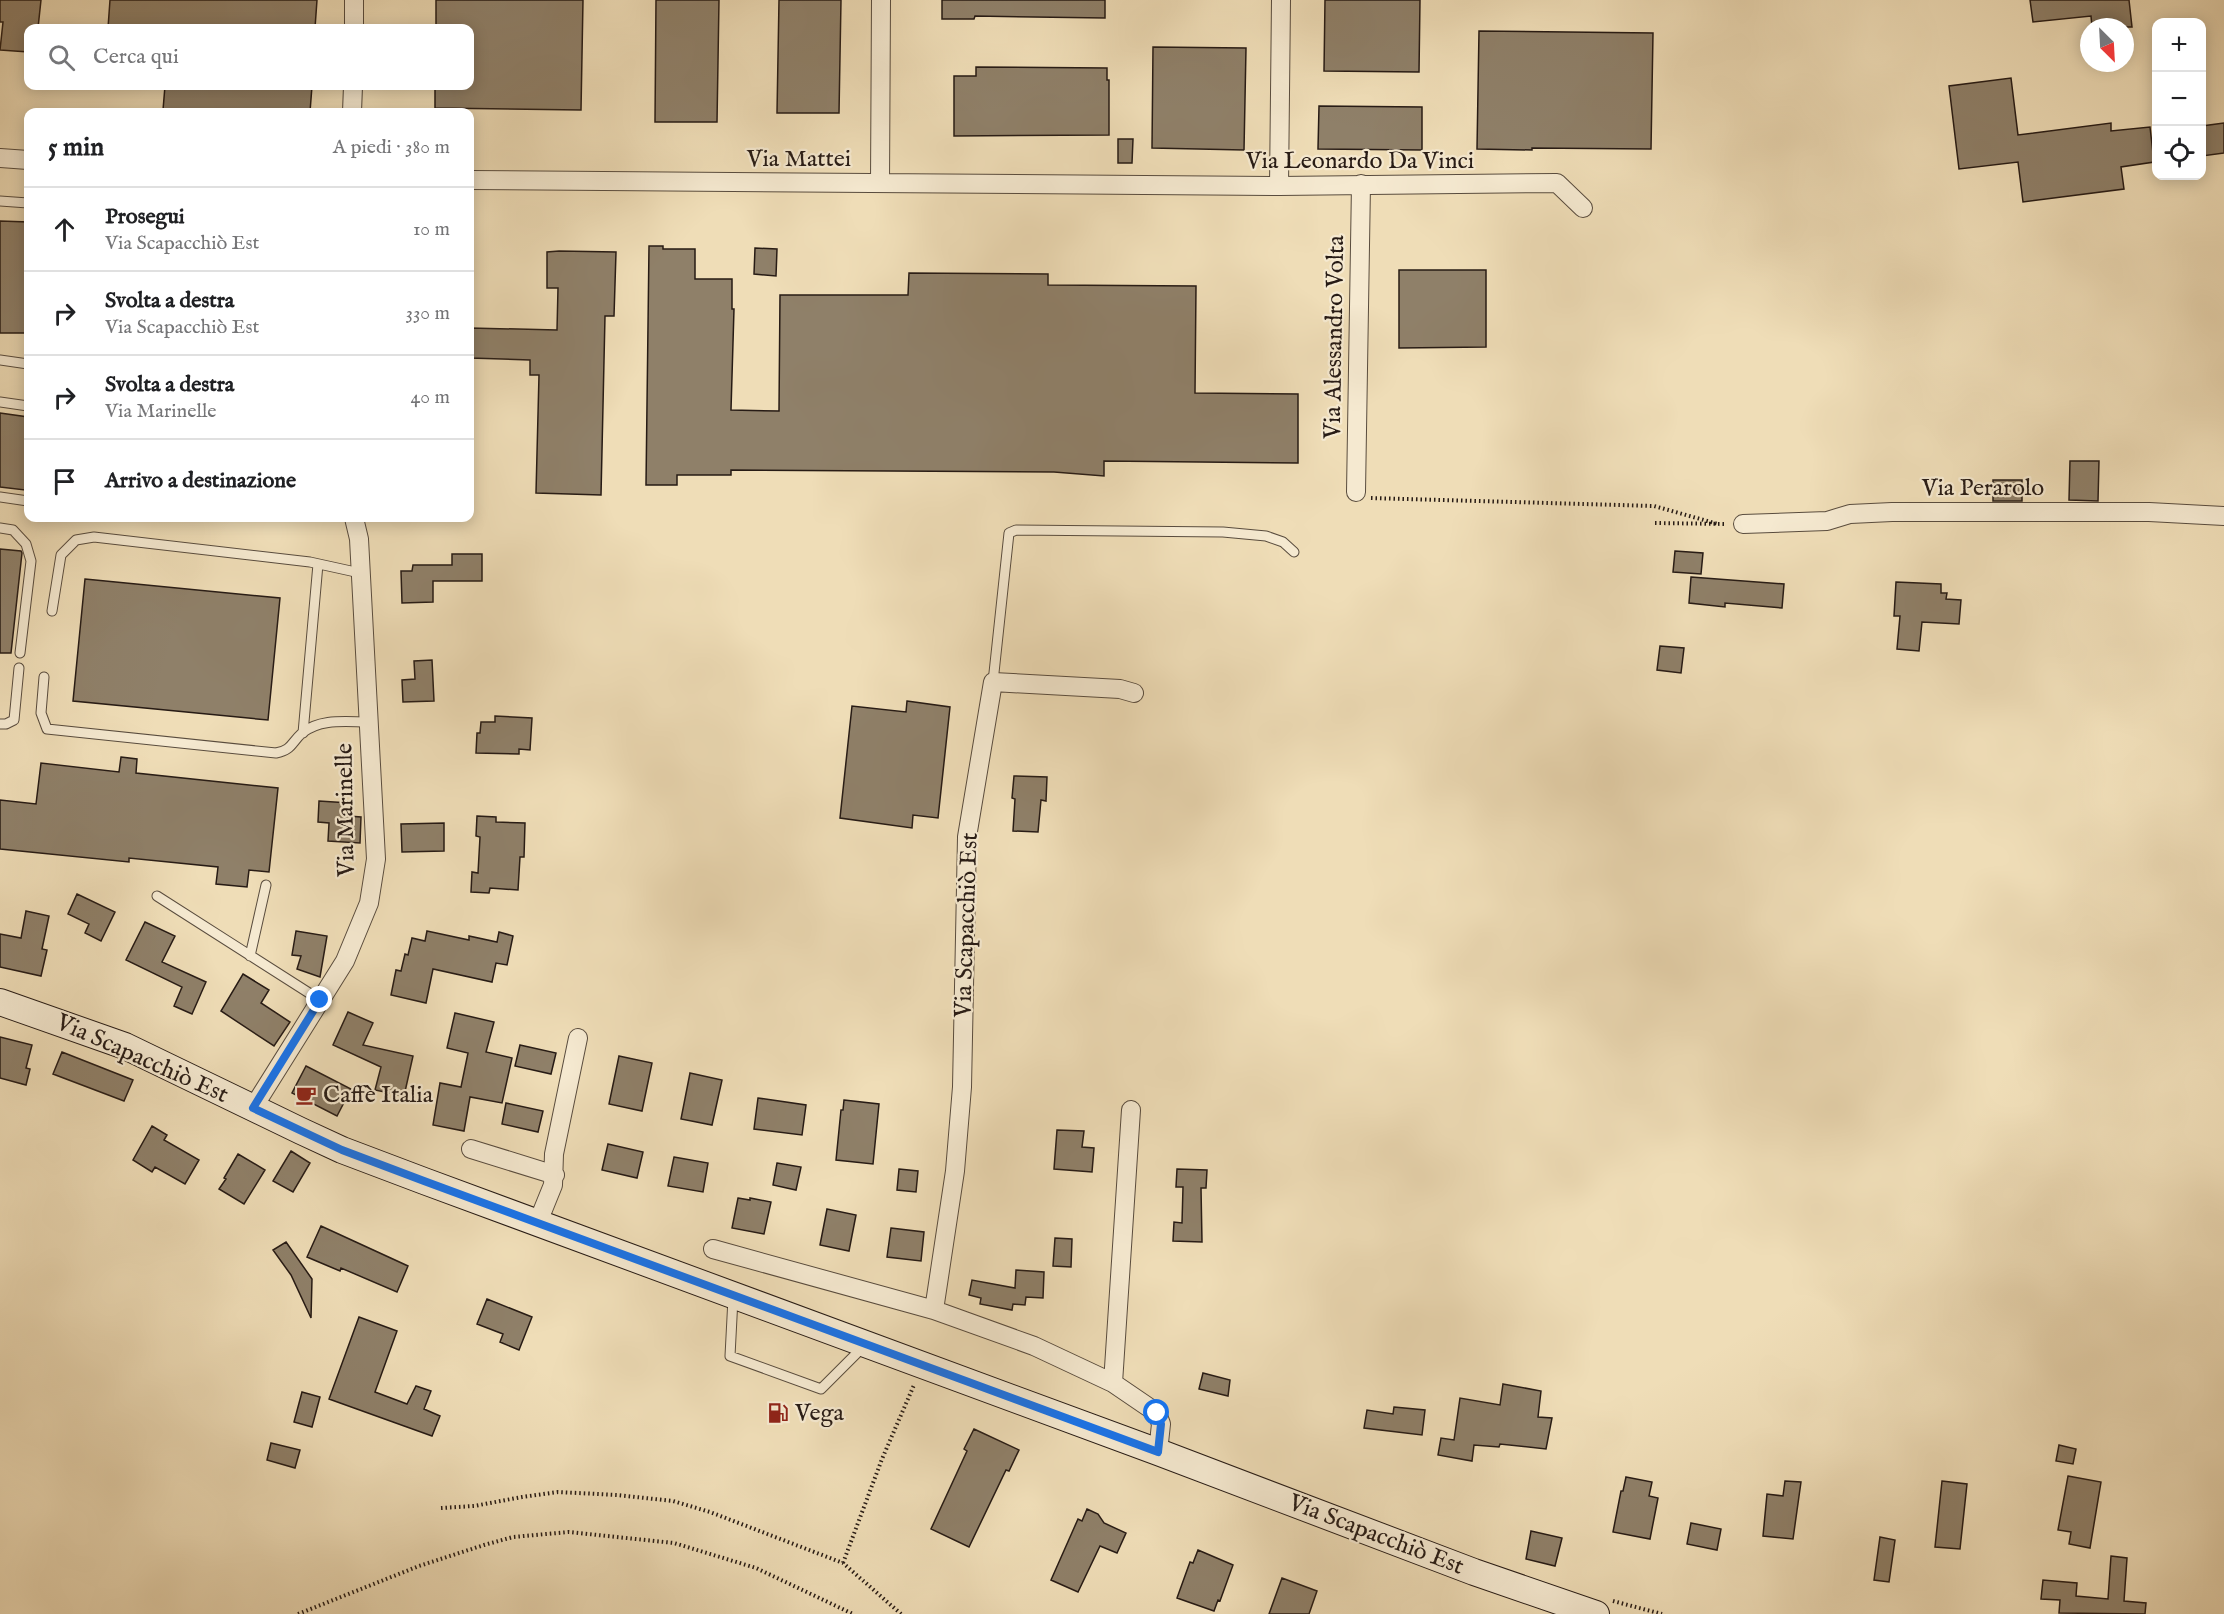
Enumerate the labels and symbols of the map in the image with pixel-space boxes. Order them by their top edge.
north arrow [2080,18,2134,72]
street label: Via Mattei [746,144,851,175]
street label: Via Leonardo Da Vinci [1245,146,1474,177]
street label: Via Alessandro Volta [1318,234,1352,440]
street label: Via Perarolo [1921,473,2044,504]
street label: Via Marinelle [329,743,363,878]
street label: Via Scapacchiò Est [948,832,986,1019]
route end [306,986,332,1012]
street label: Via Scapacchiò Est [50,1007,233,1111]
place label: Caffè Italia [323,1080,434,1111]
cafe icon: Caffè Italia [294,1083,318,1107]
place label: Vega [794,1398,845,1429]
route start [1143,1399,1169,1425]
fuel station icon: Vega [766,1401,790,1425]
street label: Via Scapacchiò Est [1283,1487,1468,1583]

